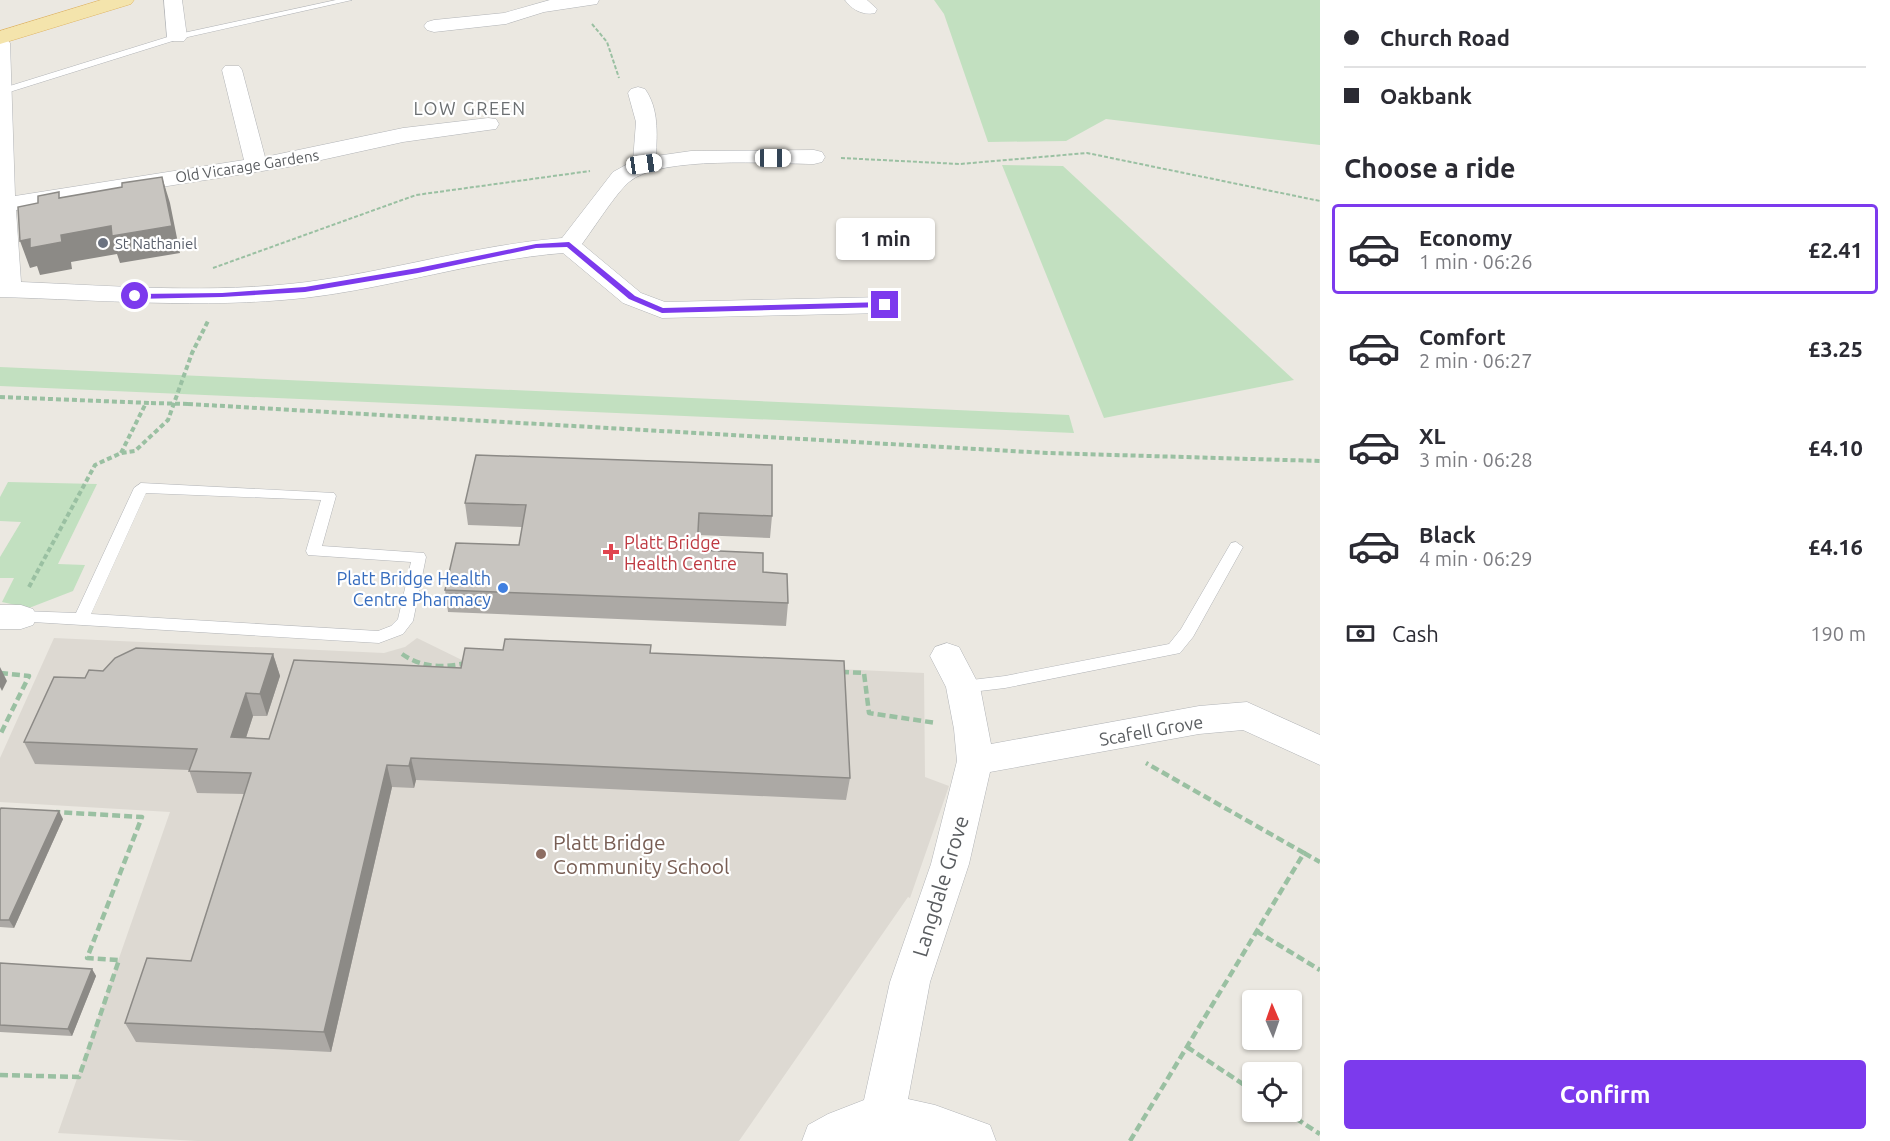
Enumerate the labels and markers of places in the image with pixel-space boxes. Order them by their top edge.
place label: St Nathaniel [115,235,197,252]
marker: St Nathaniel [96,236,110,250]
place label: Platt Bridge Health Centre [624,532,737,573]
marker: Platt Bridge Health Centre [602,543,620,561]
place label: Platt Bridge Health Centre Pharmacy [337,568,491,609]
marker: Platt Bridge Health Centre Pharmacy [496,581,510,595]
place label: Platt Bridge Community School [553,830,730,878]
marker: Platt Bridge Community School [534,847,548,861]

